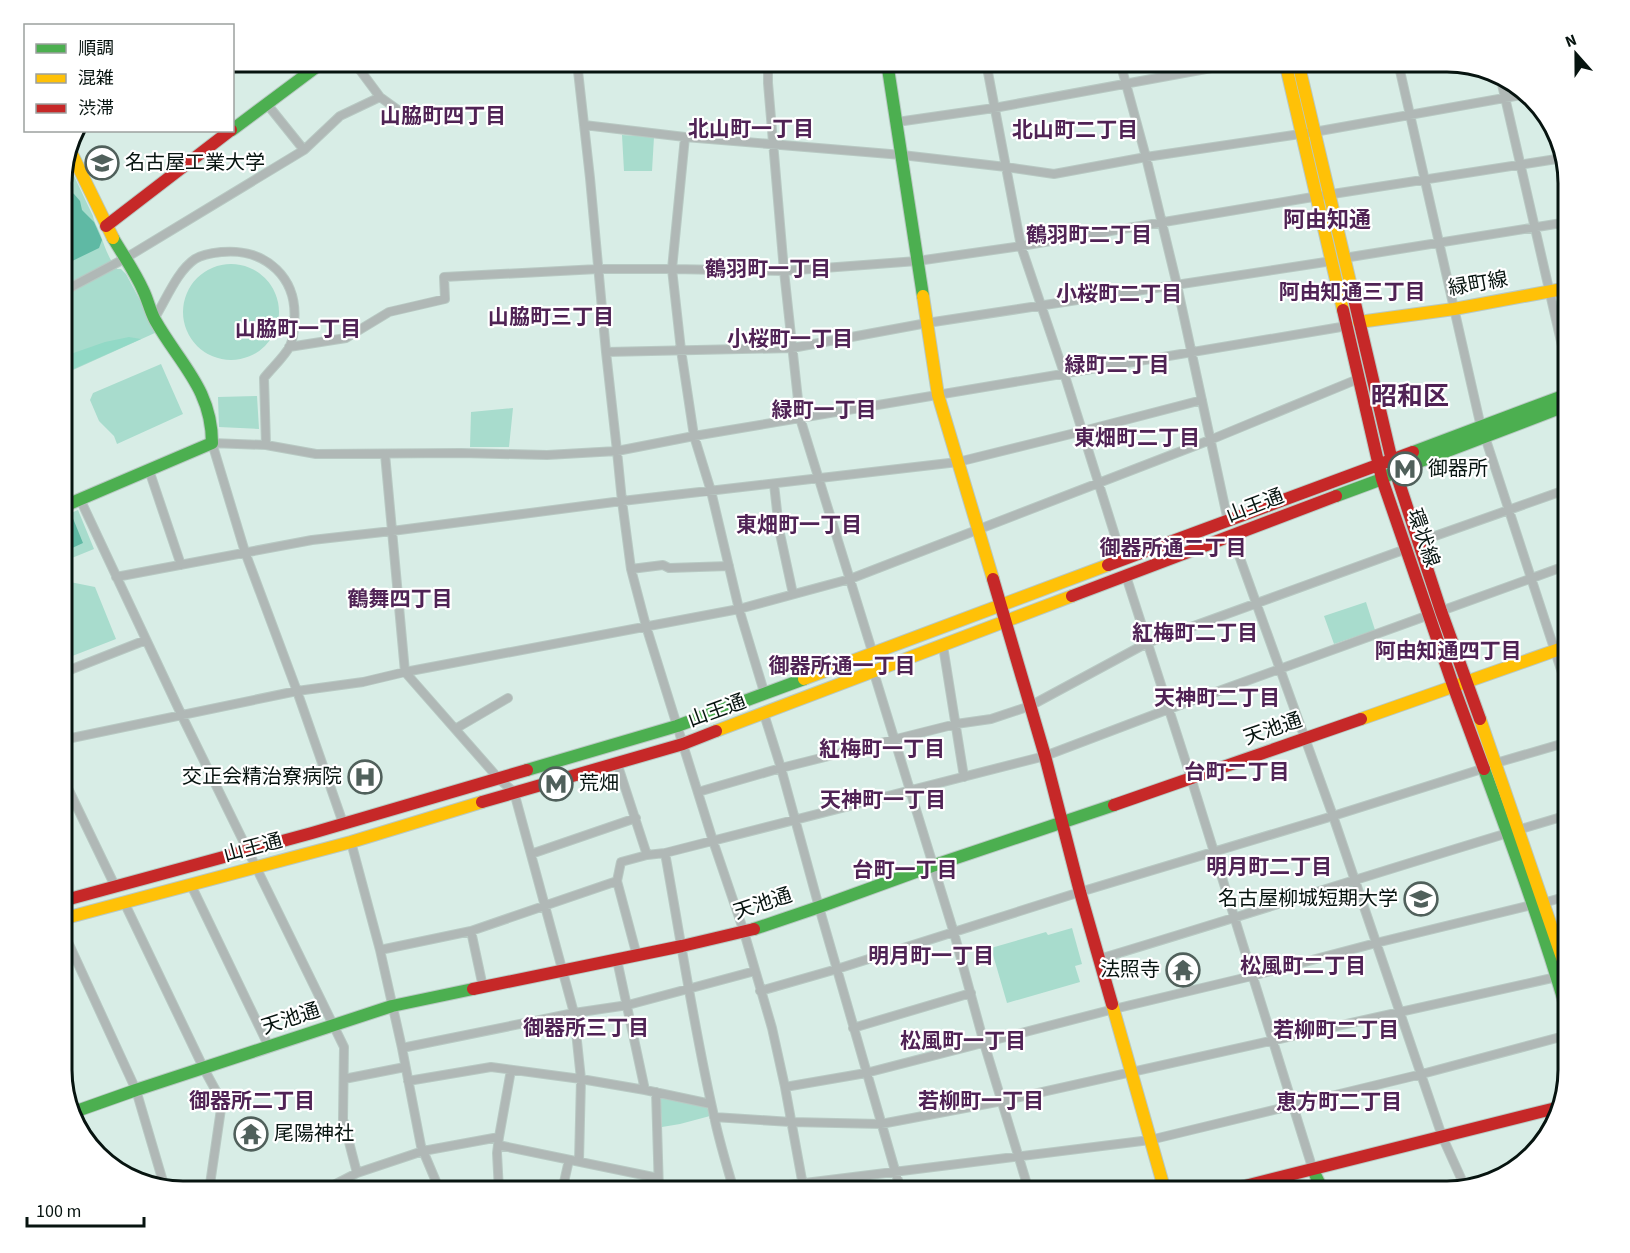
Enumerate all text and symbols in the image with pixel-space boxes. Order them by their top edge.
legend [24,24,234,132]
north arrow [1546,24,1606,84]
text: N [1562,29,1580,53]
text: 順調 [78,36,114,61]
text: 混雑 [78,66,114,91]
text: 渋滞 [78,96,114,121]
district label: 山脇町四丁目 [380,101,506,131]
district label: 北山町一丁目 [688,114,814,144]
district label: 北山町二丁目 [1012,115,1138,145]
school or university icon: 名古屋工業大学 [84,145,120,181]
place label: 名古屋工業大学 [125,149,265,177]
district label: 阿由知通 [1283,204,1371,236]
district label: 鶴羽町二丁目 [1026,220,1152,250]
district label: 鶴羽町一丁目 [705,254,831,284]
street label: 緑町線 [1446,265,1510,303]
district label: 阿由知通三丁目 [1279,277,1426,307]
district label: 小桜町二丁目 [1056,279,1182,309]
district label: 山脇町三丁目 [488,302,614,332]
district label: 山脇町一丁目 [235,314,361,344]
district label: 小桜町一丁目 [727,324,853,354]
district label: 緑町二丁目 [1065,350,1170,380]
district label: 昭和区 [1371,378,1449,415]
district label: 緑町一丁目 [772,395,877,425]
district label: 東畑町二丁目 [1074,423,1200,453]
metro station icon: 御器所 [1387,451,1423,487]
place label: 御器所 [1428,455,1488,483]
street label: 山王通 [1222,482,1288,530]
street label: 環状線 [1400,505,1446,571]
district label: 東畑町一丁目 [736,510,862,540]
district label: 御器所通二丁目 [1100,533,1247,563]
district label: 鶴舞四丁目 [348,584,453,614]
district label: 紅梅町二丁目 [1132,618,1258,648]
district label: 阿由知通四丁目 [1375,636,1522,666]
district label: 御器所通一丁目 [769,651,916,681]
district label: 天神町二丁目 [1154,683,1280,713]
street label: 山王通 [684,688,750,734]
street label: 天池通 [1240,706,1306,752]
district label: 紅梅町一丁目 [819,734,945,764]
district label: 台町二丁目 [1185,757,1290,787]
hospital icon: 交正会精治寮病院 [347,759,383,795]
place label: 交正会精治寮病院 [182,763,342,791]
metro station icon: 荒畑 [538,766,574,802]
place label: 荒畑 [579,770,619,798]
district label: 天神町一丁目 [820,785,946,815]
street label: 山王通 [220,827,286,869]
district label: 明月町二丁目 [1206,852,1332,882]
district label: 台町一丁目 [853,855,958,885]
street label: 天池通 [730,881,796,927]
school or university icon: 名古屋柳城短期大学 [1403,881,1439,917]
place label: 名古屋柳城短期大学 [1218,885,1398,913]
district label: 明月町一丁目 [868,941,994,971]
district label: 松風町二丁目 [1240,951,1366,981]
temple icon: 法照寺 [1165,952,1201,988]
place label: 法照寺 [1100,956,1160,984]
street label: 天池通 [258,996,324,1042]
district label: 御器所三丁目 [523,1013,649,1043]
district label: 若柳町二丁目 [1273,1015,1399,1045]
district label: 松風町一丁目 [900,1026,1026,1056]
district label: 御器所二丁目 [189,1086,315,1116]
district label: 若柳町一丁目 [918,1086,1044,1116]
district label: 恵方町二丁目 [1276,1087,1402,1117]
temple icon: 尾陽神社 [233,1116,269,1152]
place label: 尾陽神社 [274,1120,354,1148]
scale bar [27,1190,144,1228]
text: 100 m [36,1199,81,1224]

